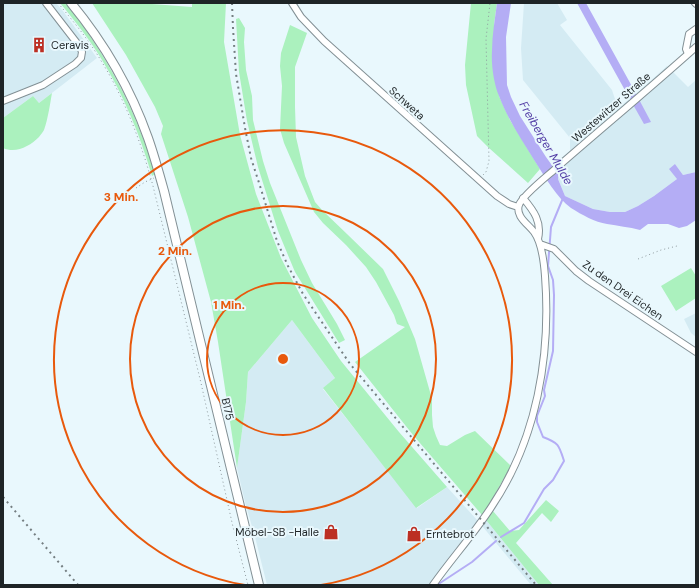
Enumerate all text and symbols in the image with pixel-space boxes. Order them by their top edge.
building icon: Ceravis [30,36,48,54]
place label: Ceravis [51,38,89,52]
street label: Westewitzer Straße [569,69,653,145]
street label: Schweta [386,83,428,123]
water label: Freiberger Mulde [516,98,577,188]
text: 3 Min. [104,189,138,205]
text: 2 Min. [158,243,192,259]
street label: Zu den Drei Eichen [580,257,666,323]
text: 1 Min. [213,297,245,313]
centre of rings [276,352,290,366]
street label: B175 [219,397,237,422]
shop icon: Möbel-SB -Halle [322,523,340,541]
place label: Möbel-SB -Halle [235,525,319,539]
shop icon: Erntebrot [405,525,423,543]
place label: Erntebrot [426,527,474,541]

